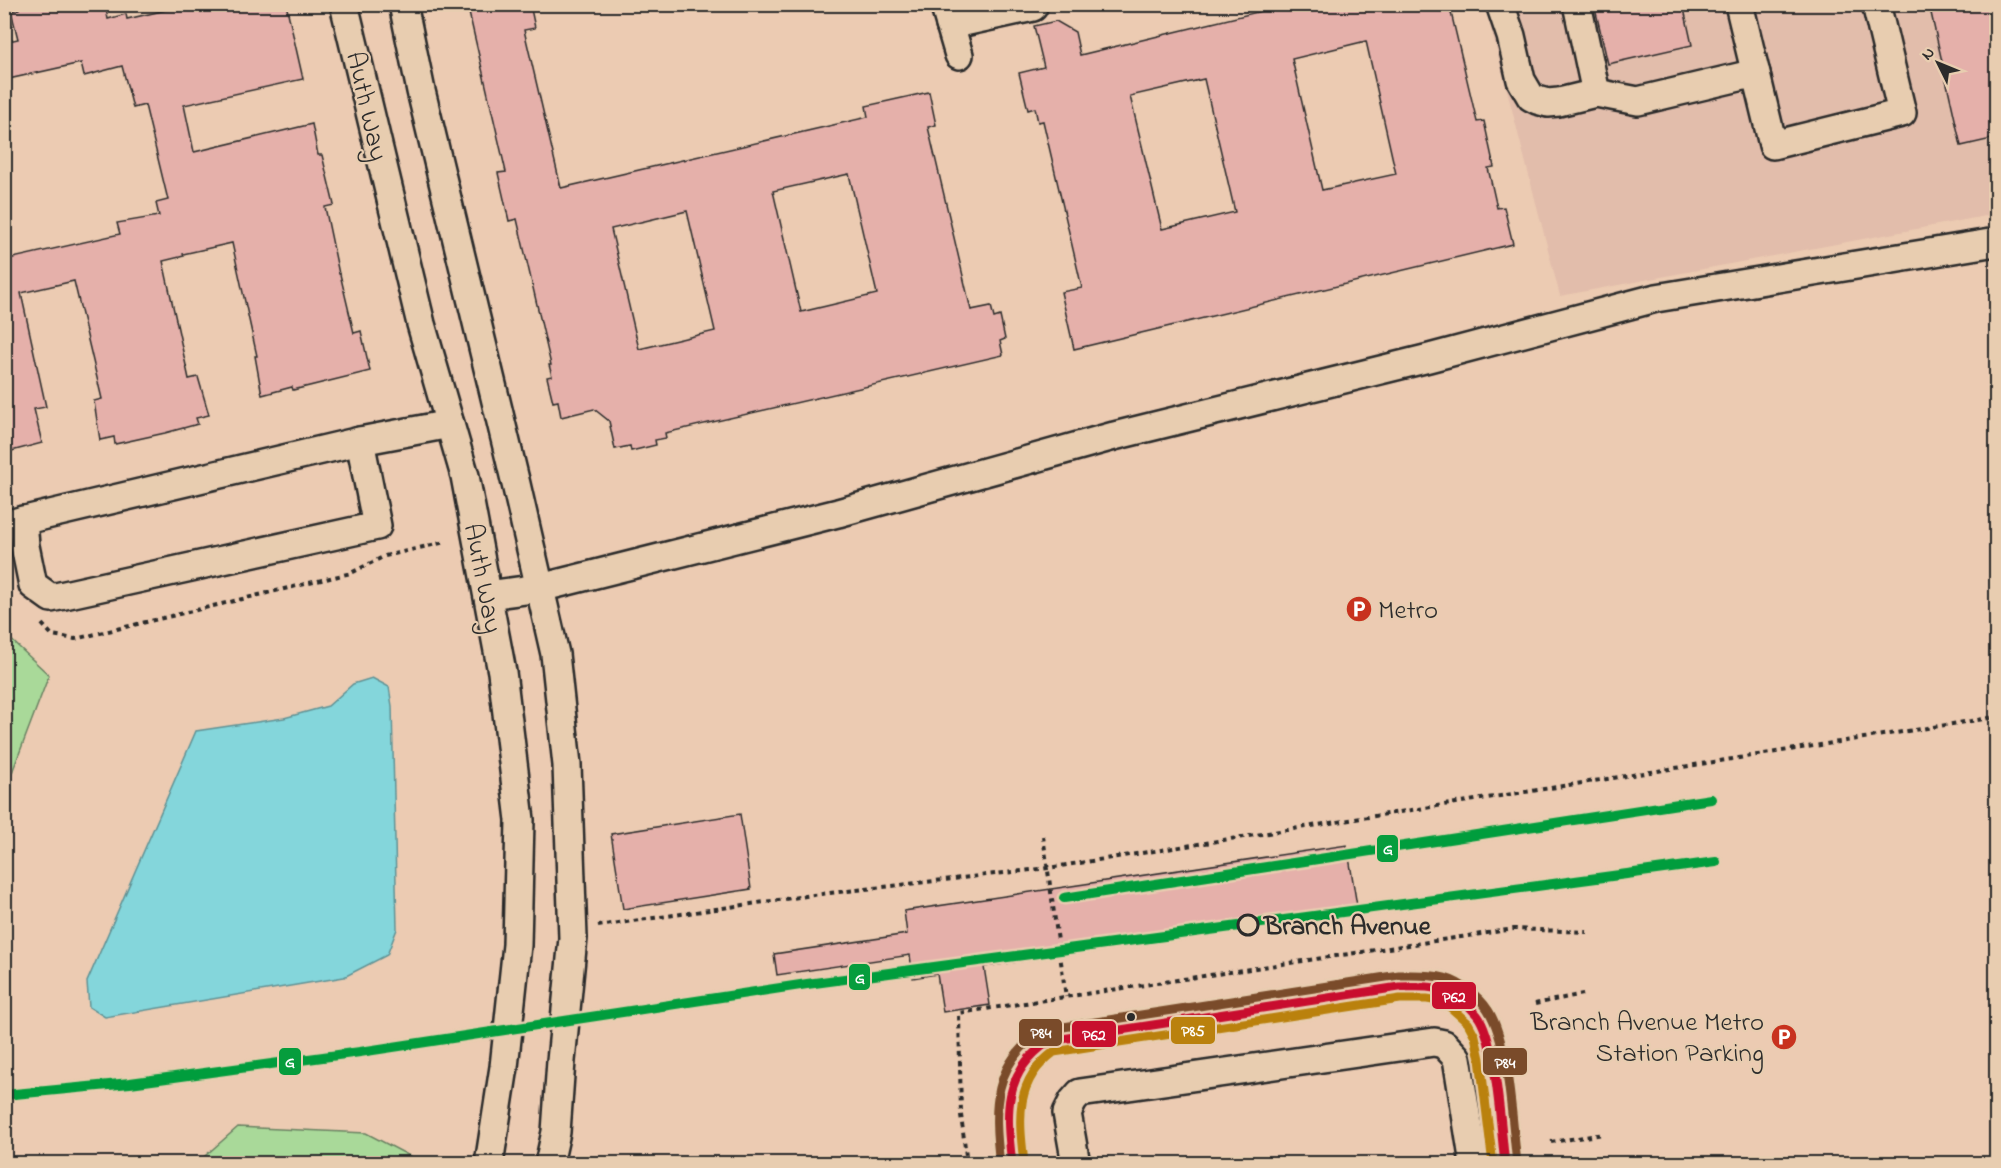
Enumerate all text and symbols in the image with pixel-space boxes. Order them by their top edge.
north arrow [1908,33,1968,93]
text: N [1916,42,1941,66]
street label: Auth Way [334,48,397,165]
street label: Auth Way [452,520,511,637]
place label: Metro [1378,592,1438,631]
parking icon: Metro [1344,594,1374,624]
line badge: G [1376,834,1399,863]
text: G [1383,838,1393,862]
place label: Branch Avenue [1262,908,1432,947]
marker: Branch Avenue [1237,914,1259,936]
line badge: G [848,963,871,991]
text: G [855,967,865,991]
line badge: P62 [1431,981,1477,1010]
text: P62 [1442,986,1466,1010]
place label: Branch Avenue Metro Station Parking [1530,1004,1764,1074]
unlabelled marker [1125,1011,1137,1023]
line badge: P85 [1170,1016,1216,1045]
line badge: P84 [1018,1018,1063,1047]
line badge: P62 [1071,1020,1117,1048]
text: P85 [1181,1020,1206,1044]
text: P84 [1031,1022,1052,1046]
parking icon: Branch Avenue Metro Station Parking [1769,1022,1799,1052]
text: P62 [1082,1024,1106,1048]
line badge: G [278,1047,302,1076]
line badge: P84 [1482,1047,1528,1076]
text: G [285,1051,295,1075]
text: P84 [1495,1052,1516,1076]

